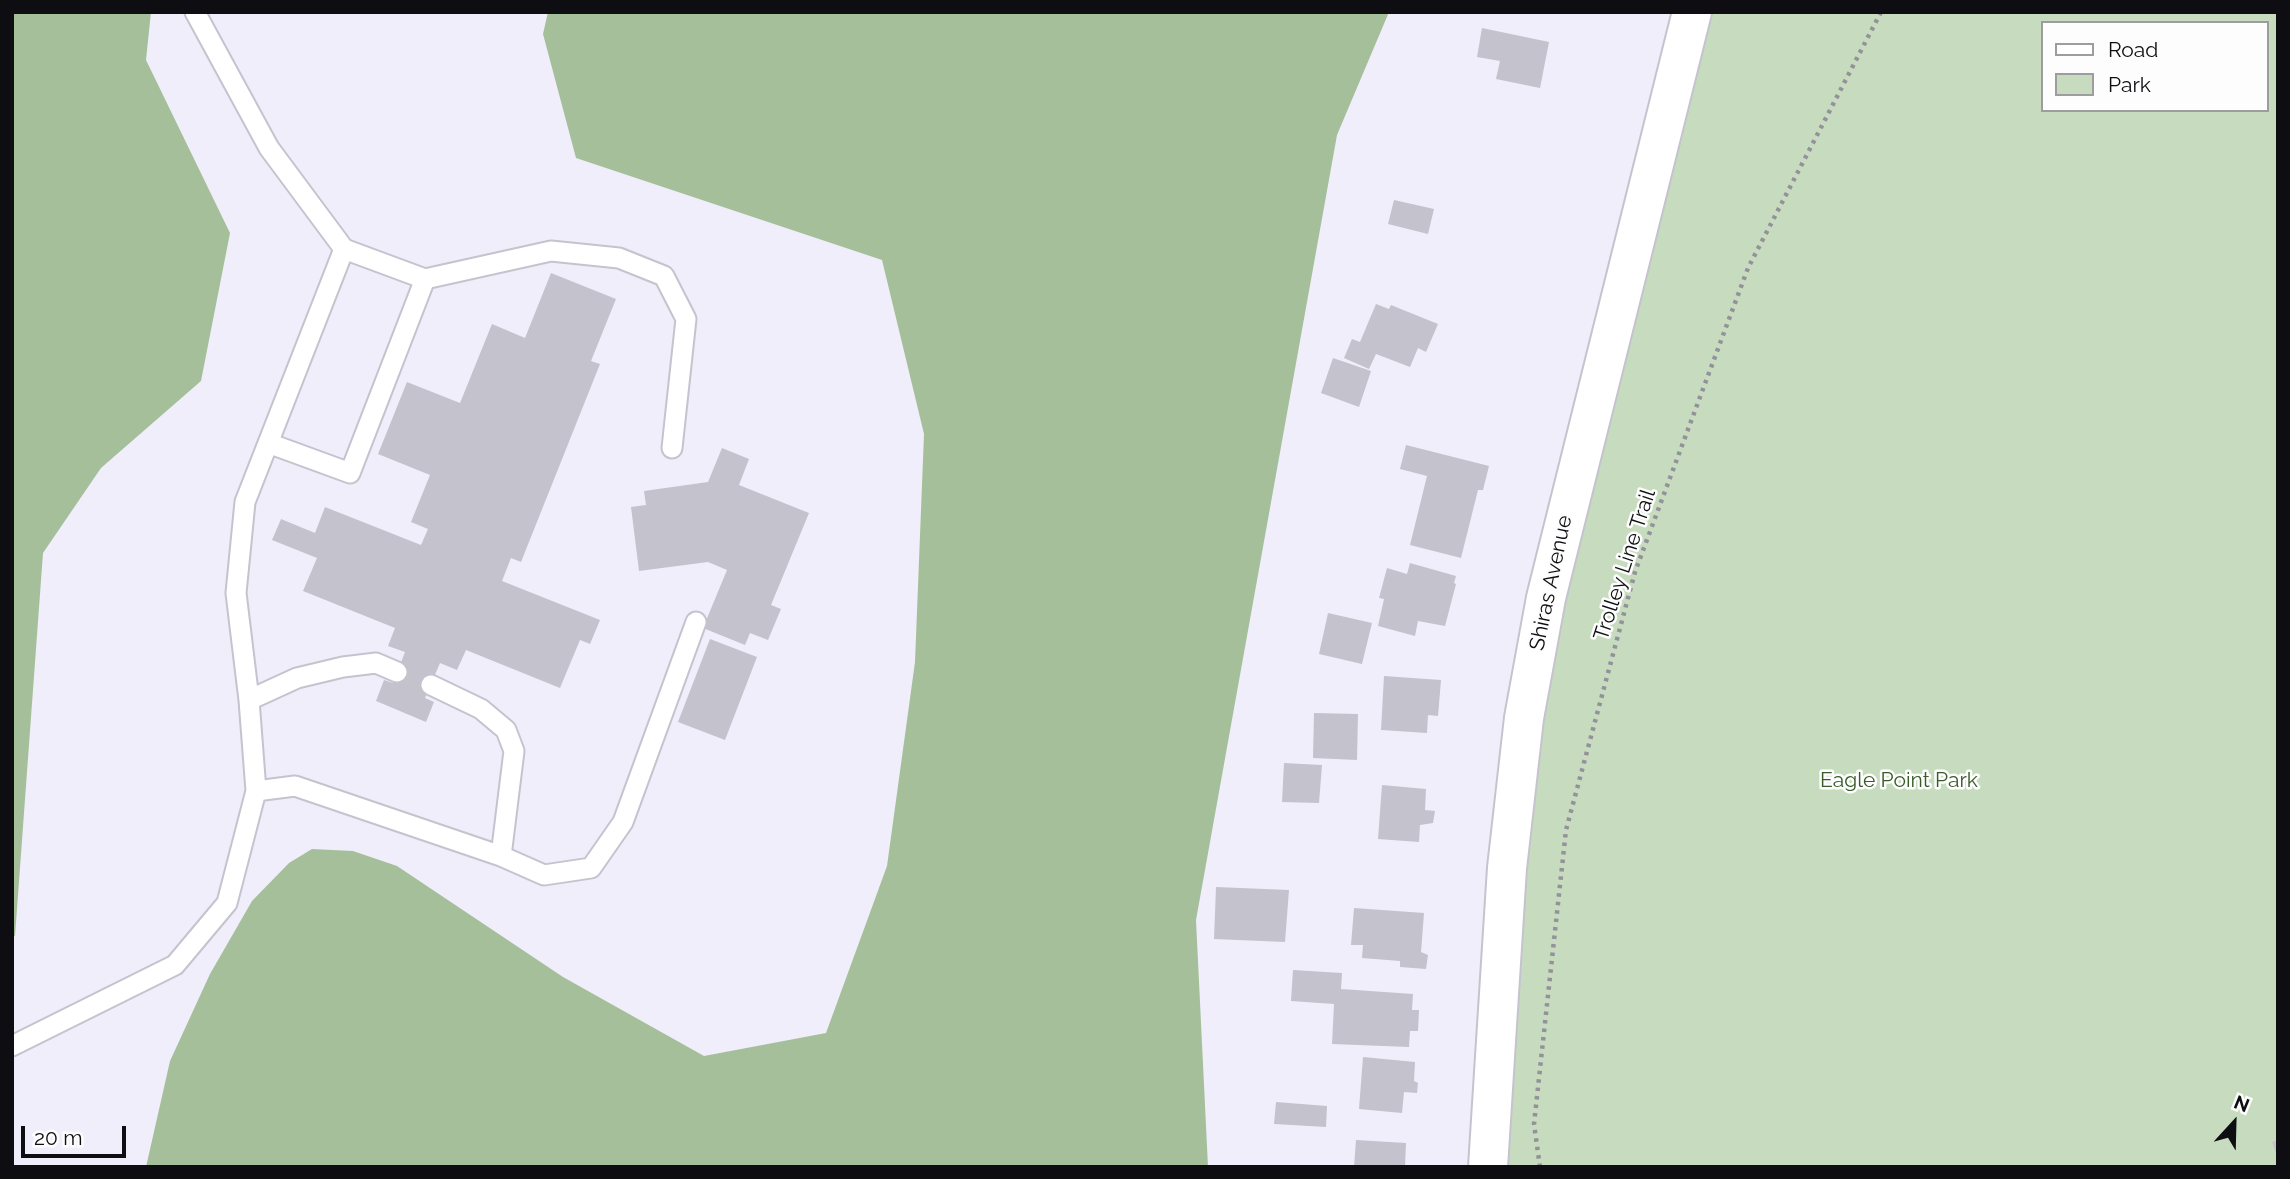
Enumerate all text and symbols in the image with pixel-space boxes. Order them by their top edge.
legend [2042,21,2269,112]
text: Road [2108,37,2158,62]
text: Park [2108,72,2151,97]
street label: Trolley Line Trail [1589,486,1661,644]
street label: Shiras Avenue [1524,513,1578,653]
park label: Eagle Point Park [1820,768,1978,794]
north arrow [2199,1088,2269,1158]
text: N [2231,1091,2253,1116]
scale bar [24,1112,130,1156]
text: 20 m [34,1125,82,1150]

